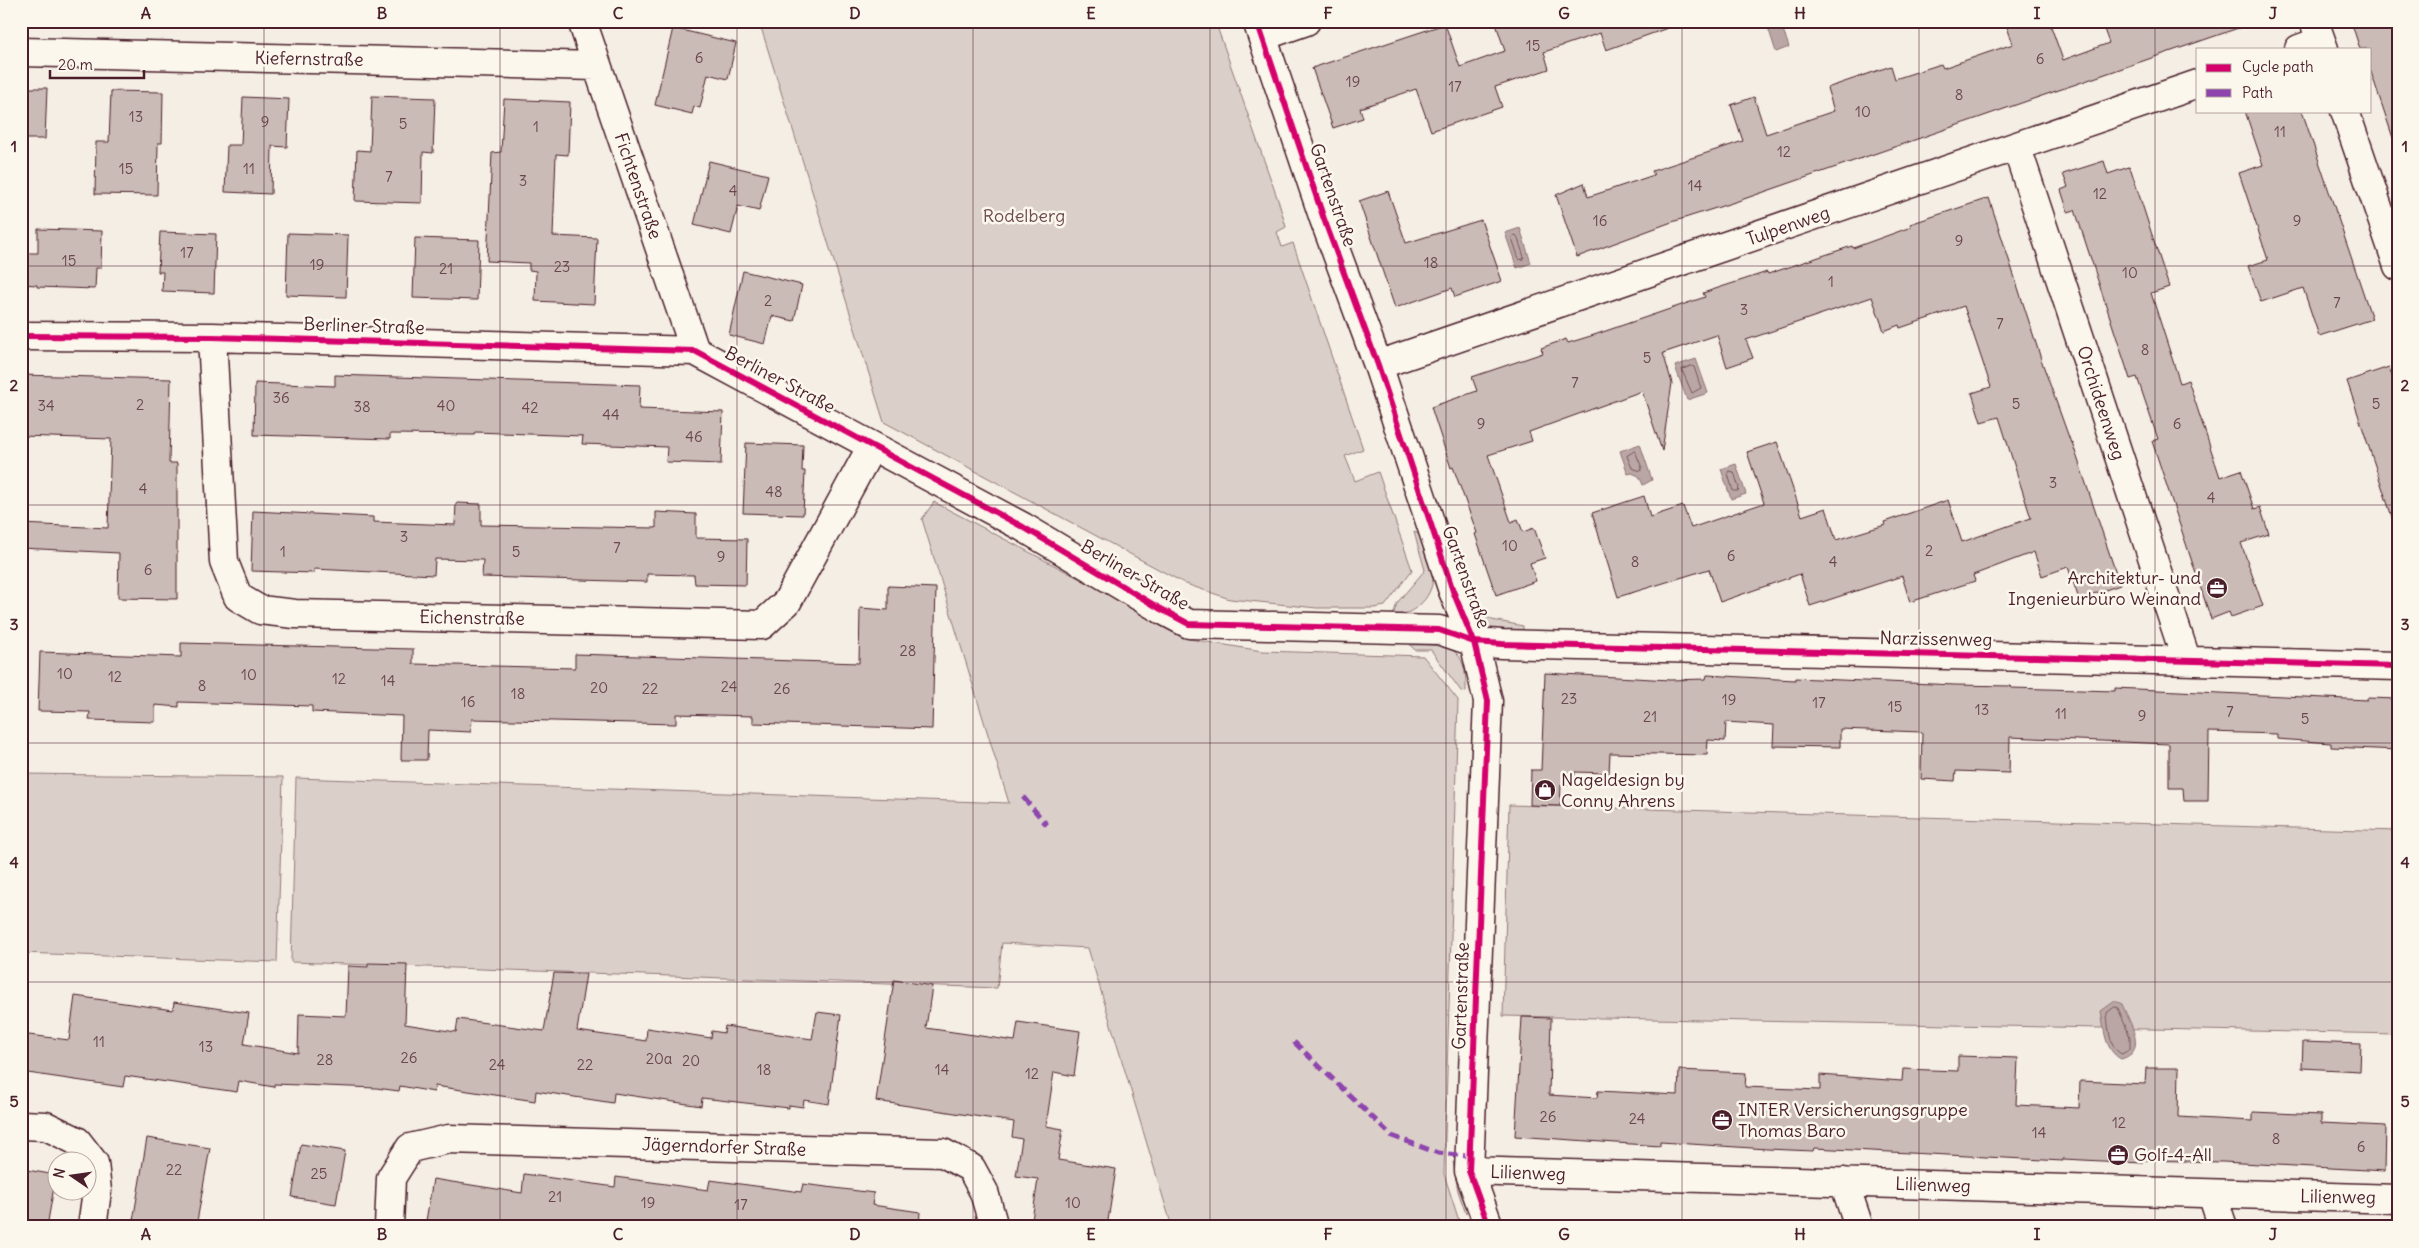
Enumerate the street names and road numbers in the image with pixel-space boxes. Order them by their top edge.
street label: Kiefernstraße [254,46,364,71]
street label: Fichtenstraße [610,130,667,242]
street label: Gartenstraße [1305,140,1362,250]
street label: Tulpenweg [1743,201,1833,251]
street label: Berliner Straße [303,312,425,339]
street label: Berliner Straße [721,341,839,418]
street label: Orchideenweg [2072,343,2131,463]
street label: Gartenstraße [1437,522,1496,631]
street label: Berliner Straße [1077,534,1194,615]
street label: Eichenstraße [419,605,525,630]
street label: Narzissenweg [1879,626,1993,651]
street label: Gartenstraße [1447,942,1474,1050]
street label: Jägerndorfer Straße [642,1132,807,1161]
street label: Lilienweg [1490,1160,1566,1185]
street label: Lilienweg [1895,1172,1971,1197]
street label: Lilienweg [2300,1184,2376,1209]

